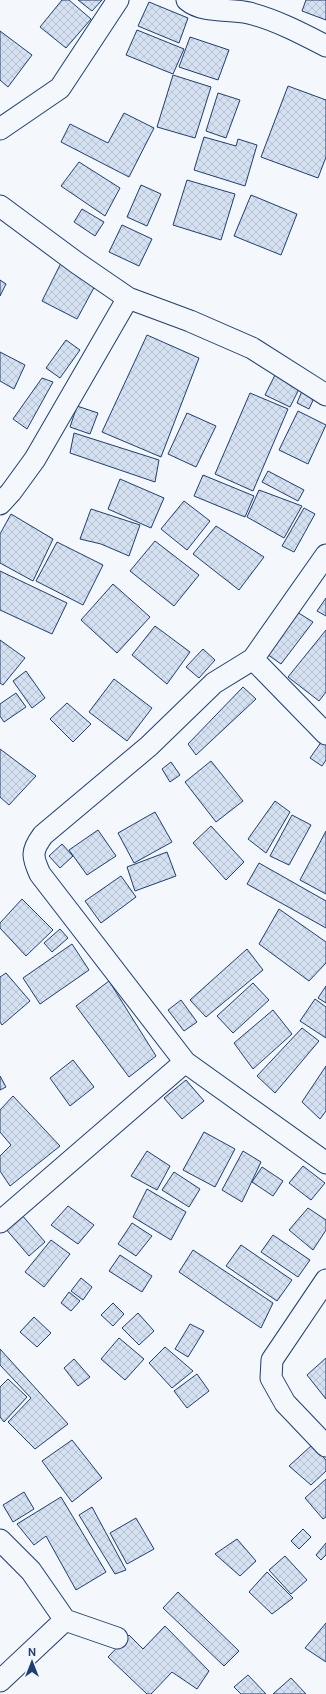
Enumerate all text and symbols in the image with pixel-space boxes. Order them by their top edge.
north arrow [12,1642,52,1682]
text: N [28,1645,36,1659]

